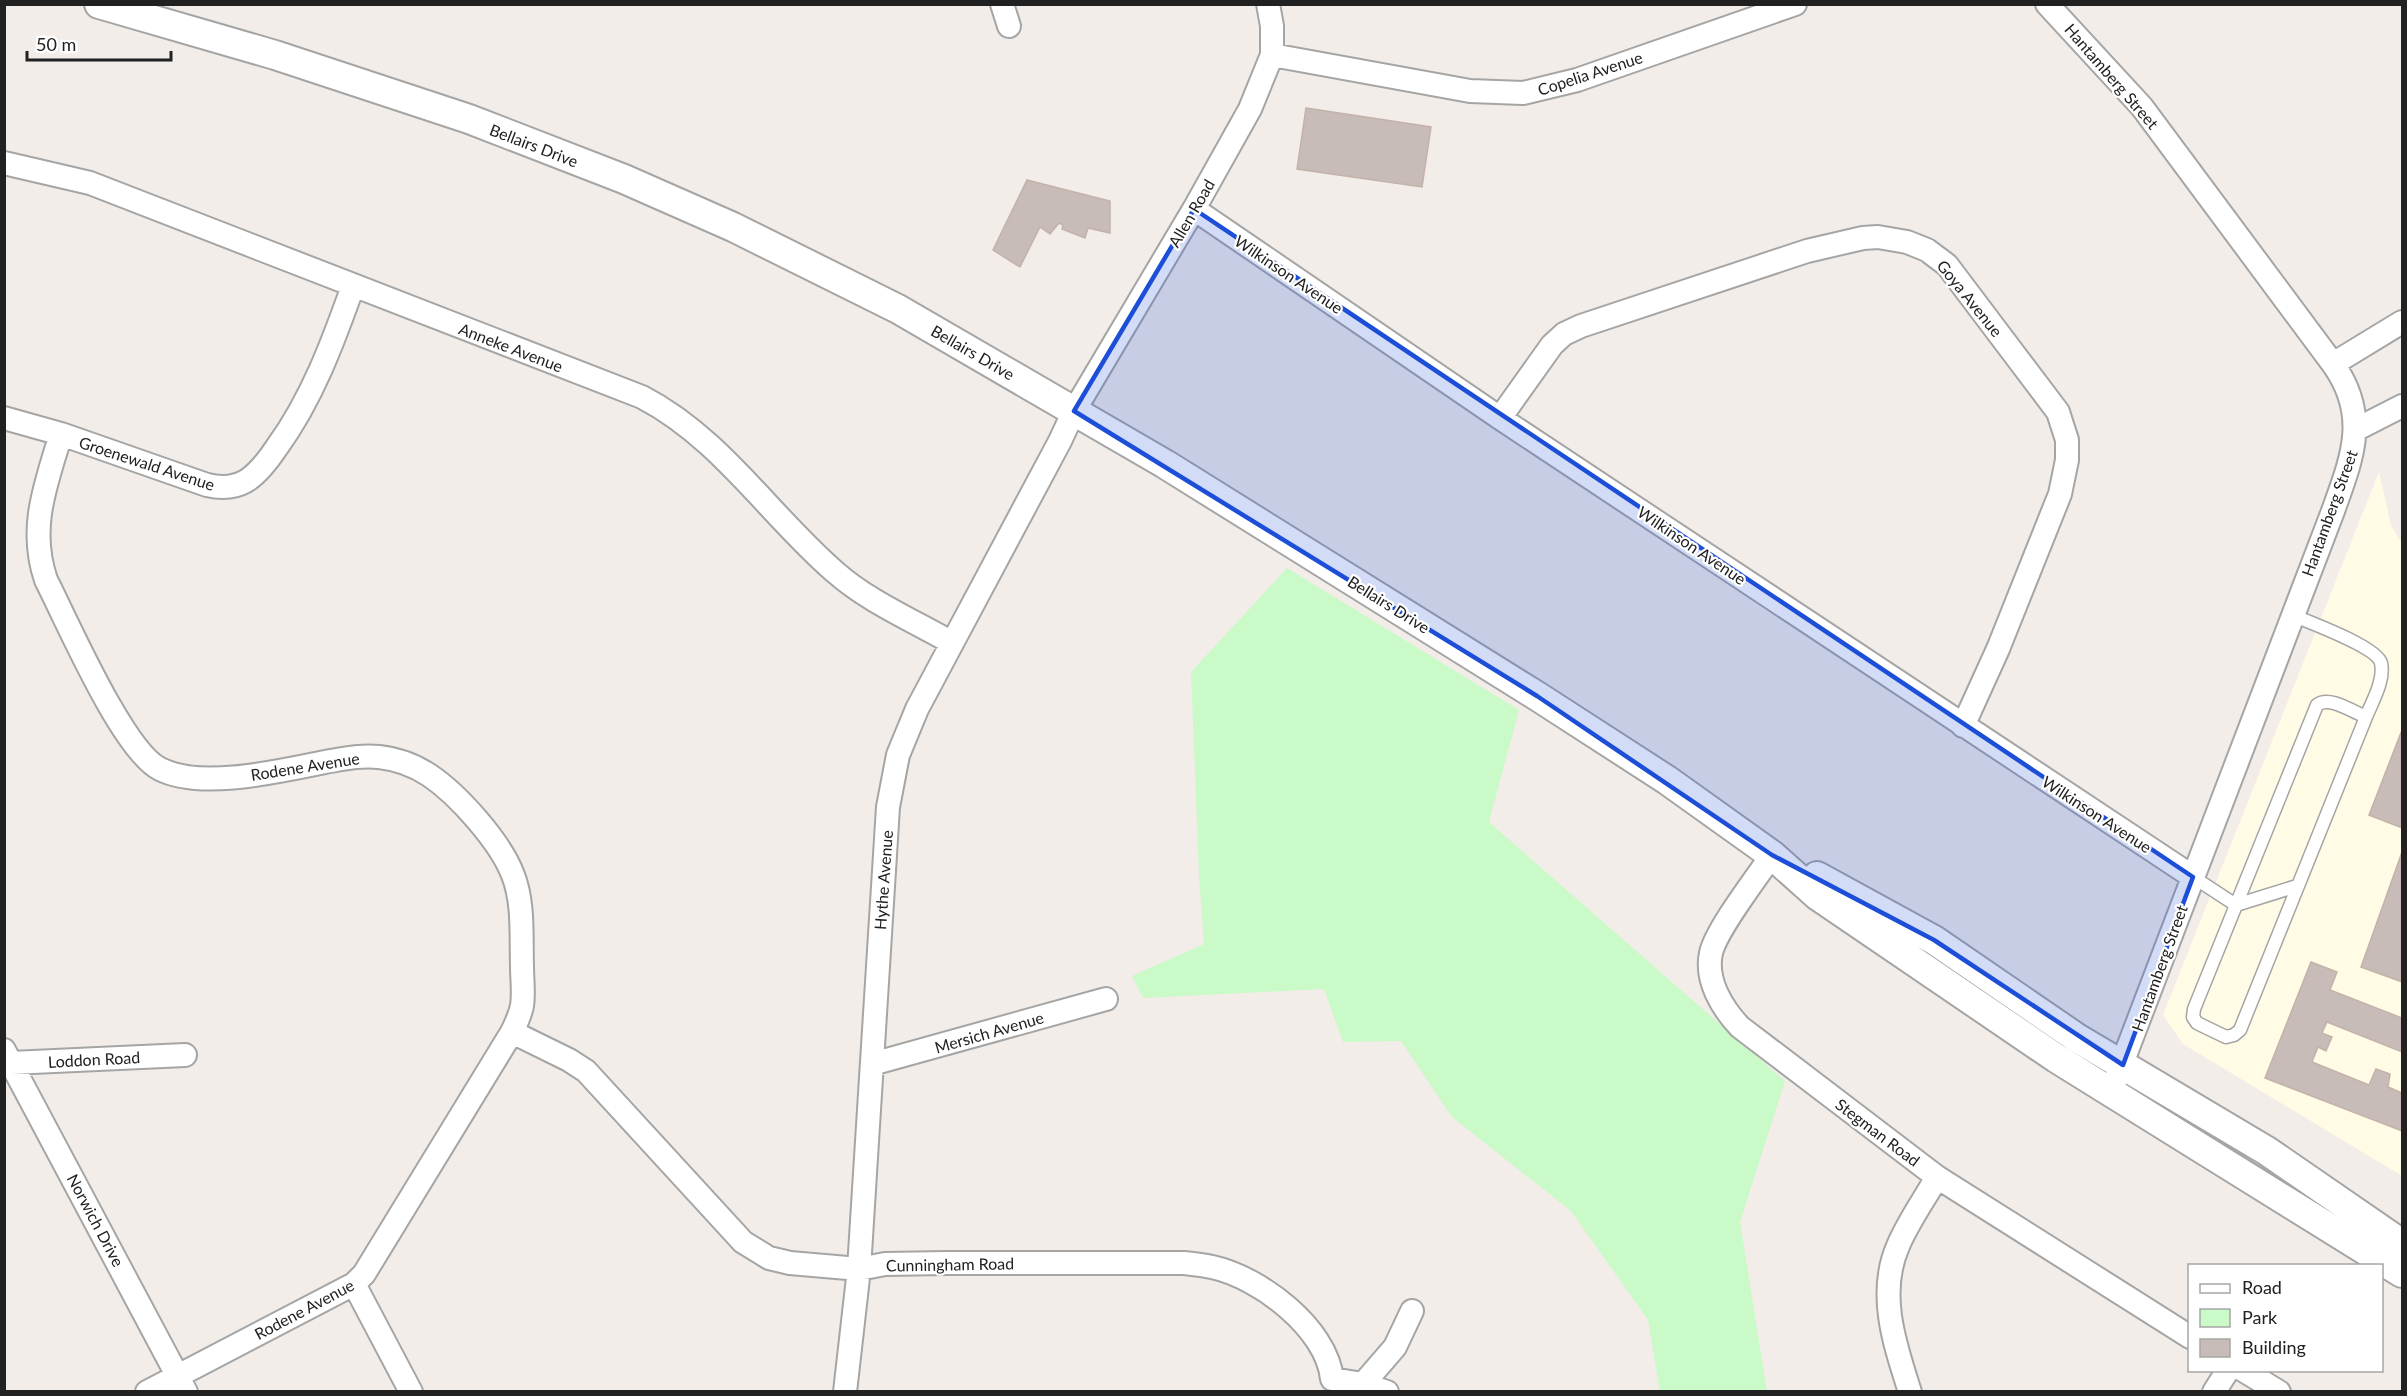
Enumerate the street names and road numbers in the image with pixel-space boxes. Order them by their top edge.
street label: Hantamberg Street [2061,20,2163,133]
street label: Copelia Avenue [1535,47,1645,99]
street label: Bellairs Drive [487,119,581,171]
street label: Allen Road [1164,176,1218,250]
street label: Wilkinson Avenue [1231,231,1347,317]
street label: Goya Avenue [1933,256,2007,340]
street label: Anneke Avenue [456,318,566,376]
street label: Bellairs Drive [928,321,1018,383]
street label: Groenewald Avenue [77,432,217,494]
street label: Hantamberg Street [2297,447,2361,579]
street label: Wilkinson Avenue [1634,502,1750,588]
street label: Bellairs Drive [1345,571,1433,637]
street label: Rodene Avenue [249,748,361,784]
street label: Wilkinson Avenue [2039,772,2155,856]
street label: Hythe Avenue [870,829,896,931]
street label: Hantamberg Street [2127,902,2191,1034]
street label: Mersich Avenue [932,1007,1046,1057]
street label: Loddon Road [47,1047,141,1071]
street label: Stegman Road [1832,1094,1924,1170]
street label: Norwich Drive [64,1170,128,1270]
street label: Cunningham Road [886,1253,1014,1275]
street label: Rodene Avenue [251,1275,357,1343]

